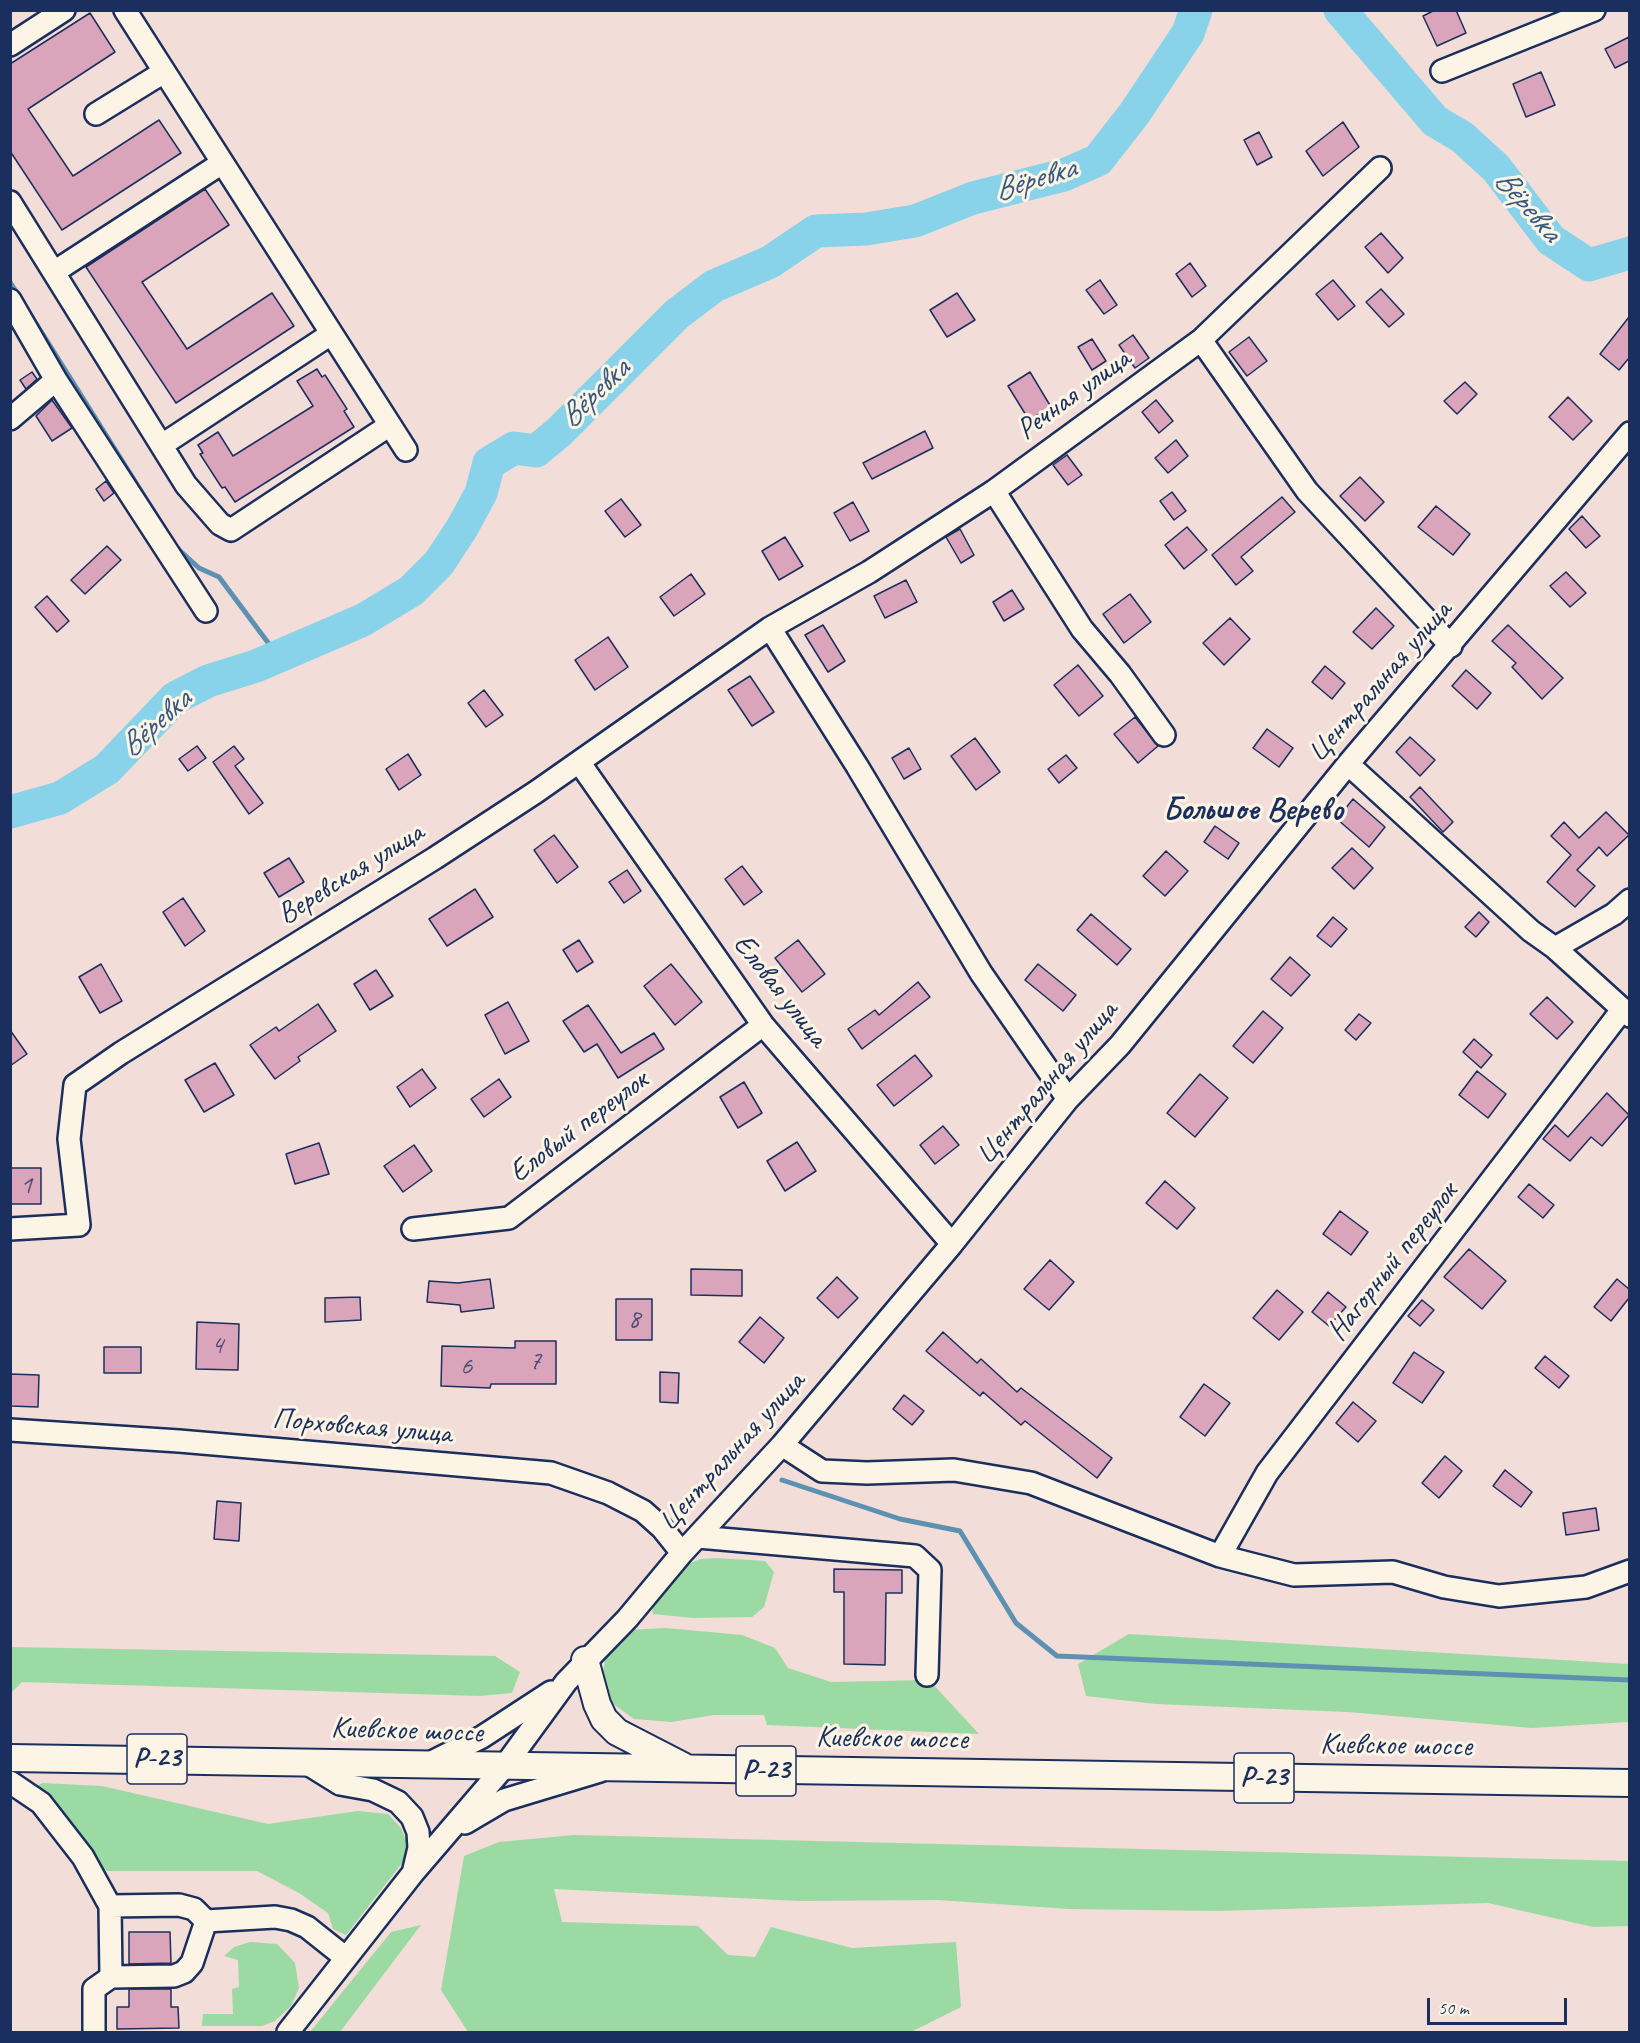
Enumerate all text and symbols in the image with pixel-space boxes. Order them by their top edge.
water label: Вёревка [990,150,1080,210]
water label: Вёревка [1485,162,1569,250]
street label: Речная улица [1010,342,1138,448]
water label: Вёревка [552,351,638,437]
street label: Центральная улица [1300,594,1460,770]
water label: Вёревка [112,682,200,766]
district label: Большое Верево [1163,790,1343,830]
street label: Веревская улица [271,815,431,933]
street label: Еловая улица [725,927,835,1055]
street label: Центральная улица [968,994,1126,1172]
street label: Еловый переулок [502,1063,656,1191]
house number: 1 [20,1170,32,1202]
street label: Нагорный переулок [1320,1175,1466,1349]
house number: 8 [628,1304,640,1336]
house number: 4 [211,1330,223,1362]
house number: 7 [529,1346,541,1378]
house number: 6 [460,1351,472,1383]
street label: Центральная улица [651,1365,813,1539]
street label: Порховская улица [271,1401,453,1453]
street label: Киевское шоссе [330,1710,484,1752]
street label: Киевское шоссе [816,1720,968,1758]
street label: Киевское шоссе [1320,1727,1472,1765]
road number: Р-23 [127,1734,187,1784]
road number: Р-23 [736,1746,796,1796]
road number: Р-23 [1234,1753,1294,1803]
scale bar [1430,1986,1570,2024]
text: 50 m [1438,1997,1469,2019]

